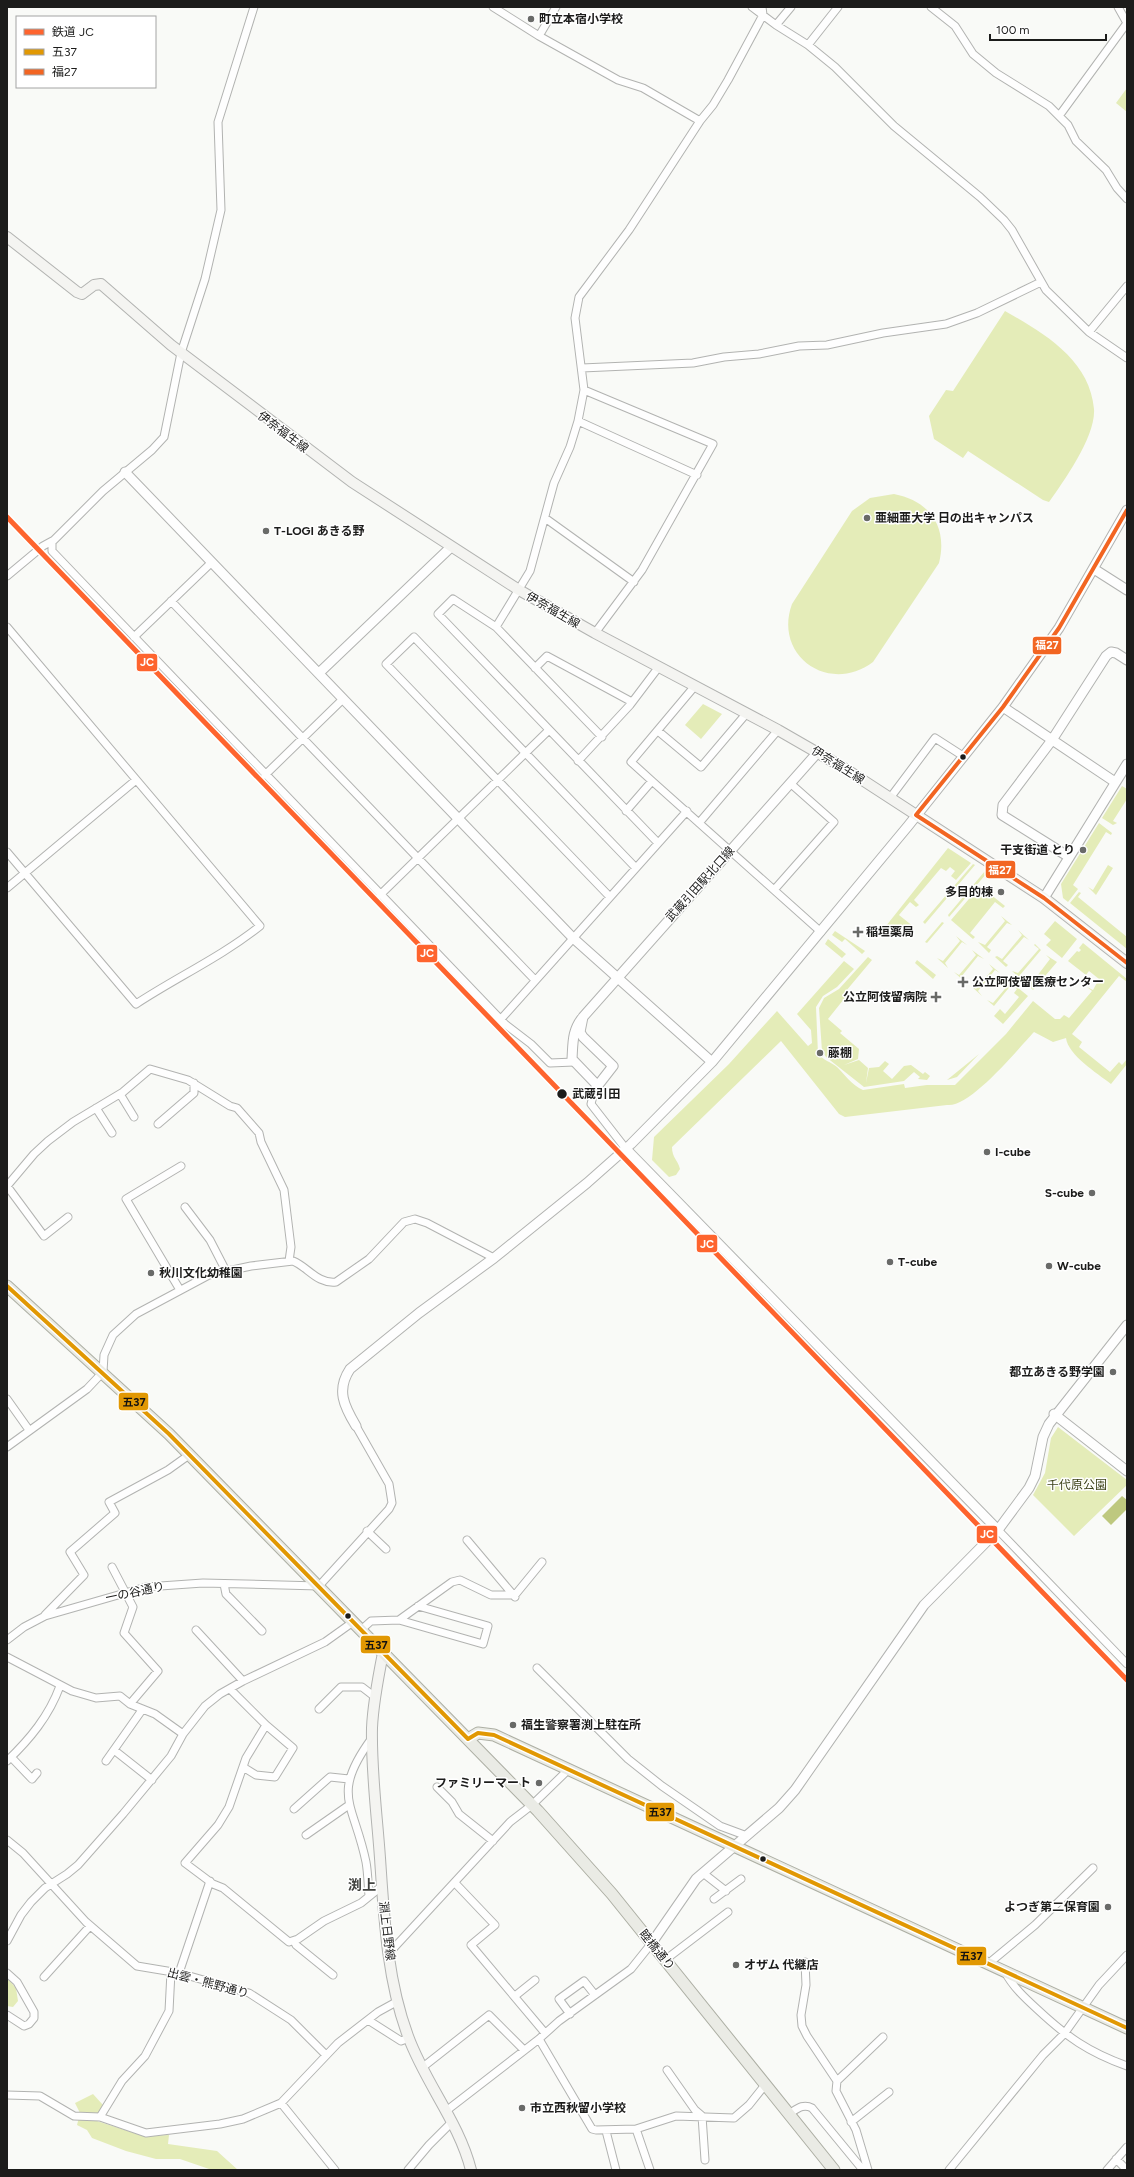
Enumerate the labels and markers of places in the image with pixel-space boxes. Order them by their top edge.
place label: 町立本宿小学校 [539,12,623,26]
marker: 町立本宿小学校 [526,14,536,24]
place label: 亜細亜大学 日の出キャンパス [875,511,1034,525]
marker: 亜細亜大学 日の出キャンパス [862,513,872,523]
place label: T-LOGI あきる野 [274,524,365,538]
marker: T-LOGI あきる野 [261,526,271,536]
unlabelled marker [958,752,968,762]
place label: 干支街道 とり [1000,843,1075,857]
marker: 干支街道 とり [1078,845,1088,855]
place label: 多目的棟 [945,885,993,899]
marker: 多目的棟 [996,887,1006,897]
place label: 稲垣薬局 [866,925,914,939]
marker: 稲垣薬局 [853,927,863,937]
place label: 公立阿伎留医療センター [972,975,1104,989]
marker: 公立阿伎留医療センター [957,976,969,988]
place label: 公立阿伎留病院 [843,990,927,1004]
marker: 公立阿伎留病院 [930,991,942,1003]
place label: 藤棚 [828,1046,852,1060]
marker: 藤棚 [815,1048,825,1058]
marker: 武蔵引田 [555,1087,569,1101]
place label: 武蔵引田 [572,1087,620,1101]
place label: I-cube [995,1145,1031,1159]
marker: I-cube [982,1147,992,1157]
place label: S-cube [1045,1186,1084,1200]
marker: S-cube [1087,1188,1097,1198]
place label: T-cube [898,1255,937,1269]
marker: T-cube [885,1257,895,1267]
place label: W-cube [1057,1259,1101,1273]
marker: W-cube [1044,1261,1054,1271]
place label: 秋川文化幼稚園 [159,1266,243,1280]
marker: 秋川文化幼稚園 [146,1268,156,1278]
place label: 都立あきる野学園 [1009,1365,1105,1379]
marker: 都立あきる野学園 [1108,1367,1118,1377]
unlabelled marker [343,1611,353,1621]
place label: 福生警察署渕上駐在所 [521,1718,641,1732]
marker: 福生警察署渕上駐在所 [508,1720,518,1730]
place label: ファミリーマート [435,1776,531,1790]
marker: ファミリーマート [534,1778,544,1788]
unlabelled marker [758,1854,768,1864]
place label: よつぎ第二保育園 [1004,1900,1100,1914]
marker: よつぎ第二保育園 [1103,1902,1113,1912]
place label: オザム 代継店 [744,1958,819,1972]
marker: オザム 代継店 [731,1960,741,1970]
place label: 市立西秋留小学校 [530,2101,626,2115]
marker: 市立西秋留小学校 [517,2103,527,2113]

